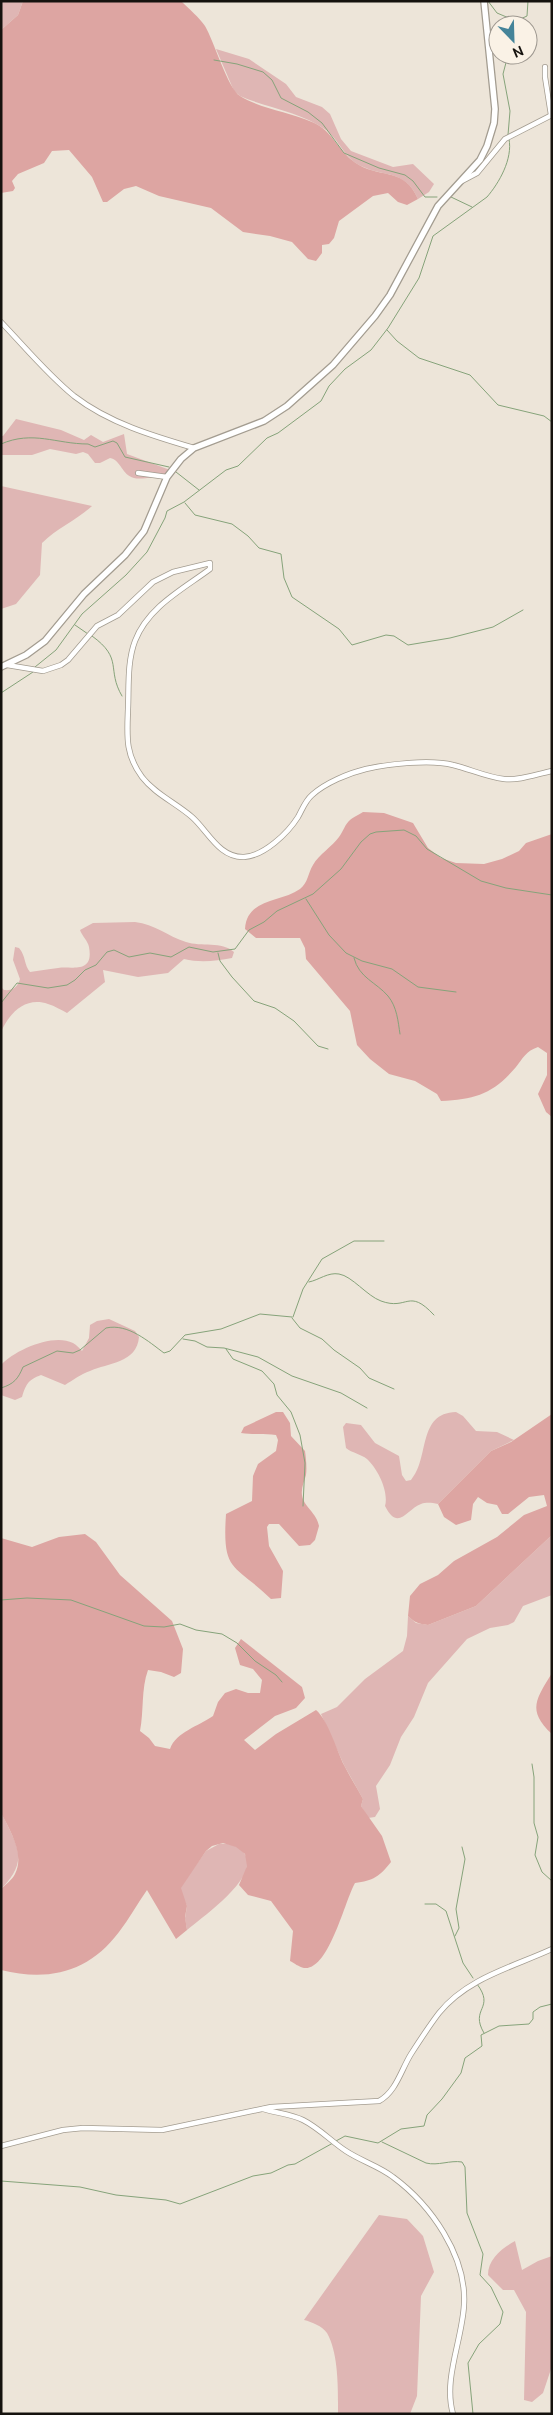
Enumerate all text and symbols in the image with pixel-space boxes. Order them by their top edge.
north arrow [488,15,538,65]
text: N [510,43,526,61]

